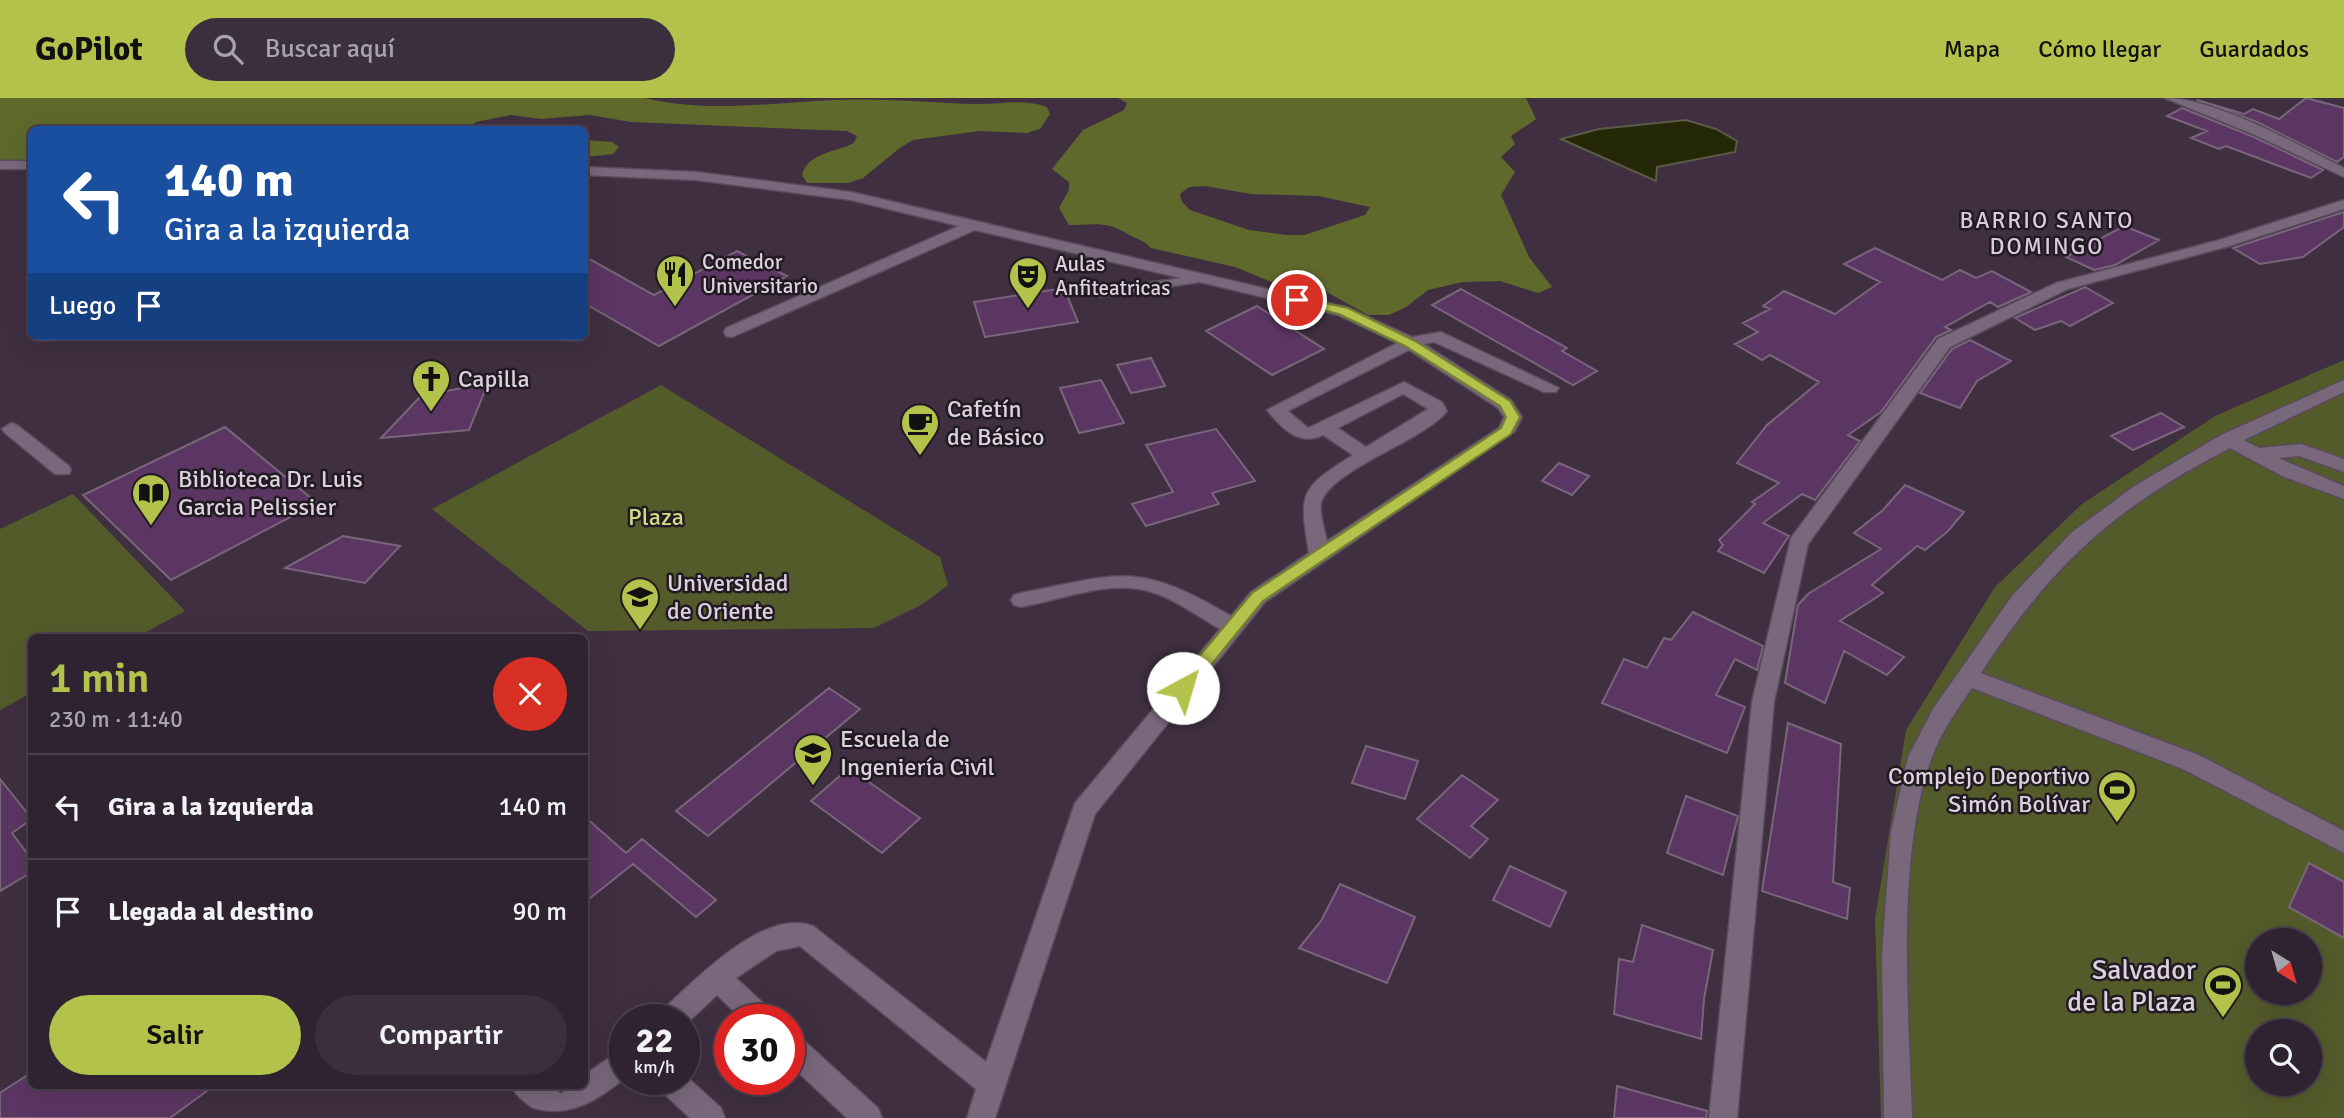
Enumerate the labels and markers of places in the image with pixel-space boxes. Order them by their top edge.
place label: Comedor Universitario [702,249,818,299]
place label: Aulas Anfiteatricas [1055,251,1170,301]
restaurant icon: Comedor Universitario [654,253,696,308]
theatre icon: Aulas Anfiteatricas [1007,255,1049,310]
pin [1267,270,1327,330]
church icon: Capilla [410,358,452,413]
place label: Capilla [458,364,530,394]
place label: Cafetín de Básico [947,394,1044,452]
cafe icon: Cafetín de Básico [899,402,941,457]
place label: Biblioteca Dr. Luis Garcia Pelissier [178,464,363,522]
library icon: Biblioteca Dr. Luis Garcia Pelissier [130,472,172,527]
place label: Universidad de Oriente [667,568,788,626]
school or university icon: Universidad de Oriente [619,576,661,631]
place label: Escuela de Ingeniería Civil [840,724,995,782]
school or university icon: Escuela de Ingeniería Civil [792,732,834,787]
place label: Complejo Deportivo Simón Bolívar [1888,761,2090,819]
sports icon: Complejo Deportivo Simón Bolívar [2096,769,2138,824]
place label: Salvador de la Plaza [2067,953,2197,1019]
sports icon: Salvador de la Plaza [2202,964,2244,1019]

